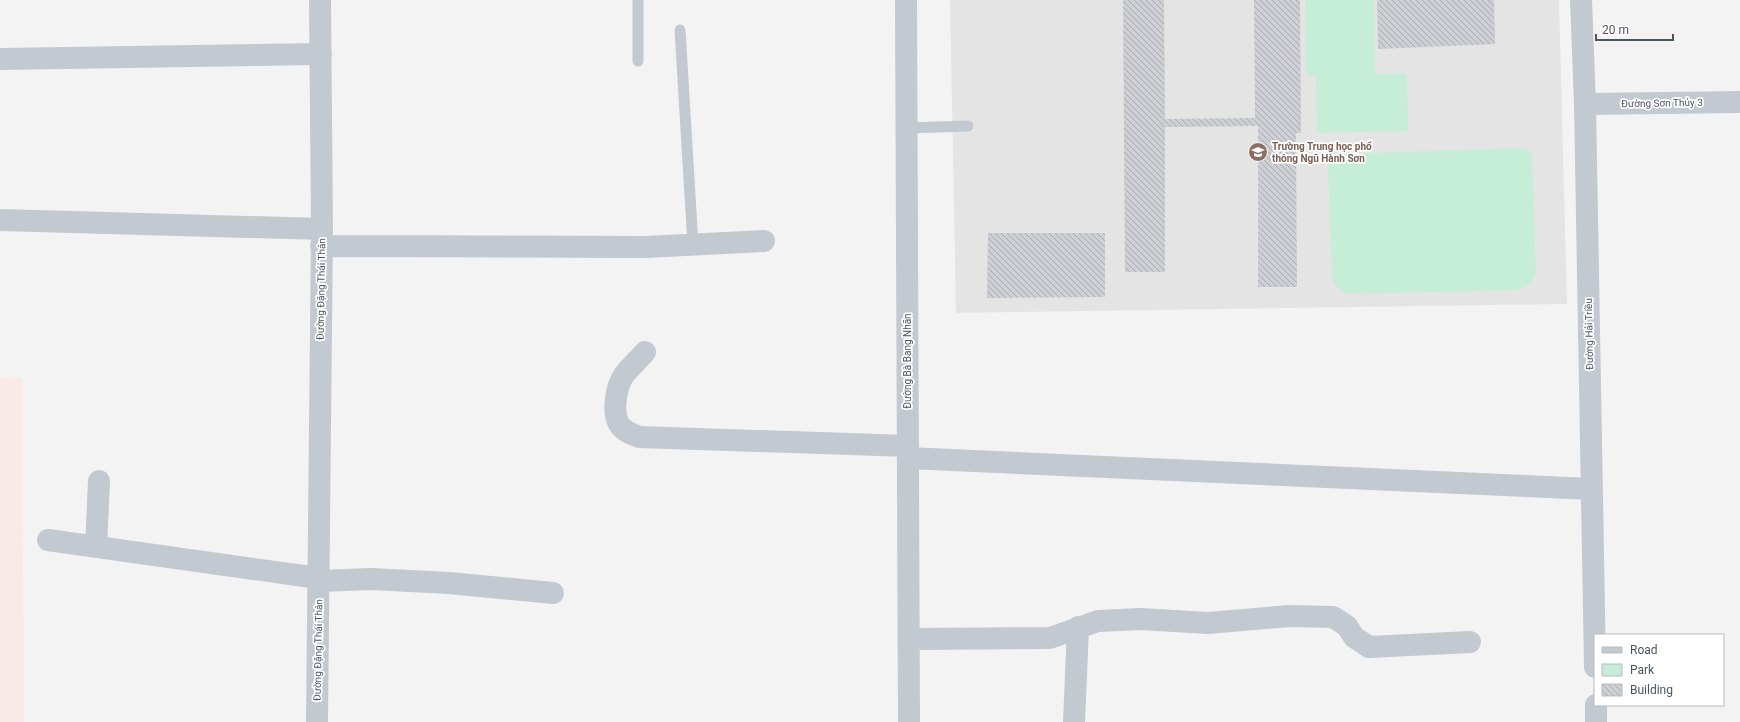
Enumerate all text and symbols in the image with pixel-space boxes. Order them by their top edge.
scale bar [1596,16,1673,42]
text: 20 m [1602,23,1629,37]
street label: Đường Sơn Thủy 3 [1621,97,1703,109]
school or university icon: Trường Trung học phổ thông Ngũ Hành Sơn [1247,141,1269,163]
place label: Trường Trung học phổ thông Ngũ Hành Sơn [1272,141,1372,164]
street label: Đường Đặng Thái Thân [315,238,328,340]
street label: Đường Hải Triều [1583,298,1595,370]
street label: Đường Bà Bang Nhãn [902,313,913,409]
street label: Đường Đặng Thái Thân [312,599,325,701]
legend [1594,634,1724,706]
text: Road [1630,643,1658,657]
text: Park [1630,663,1655,677]
text: Building [1630,683,1673,697]

